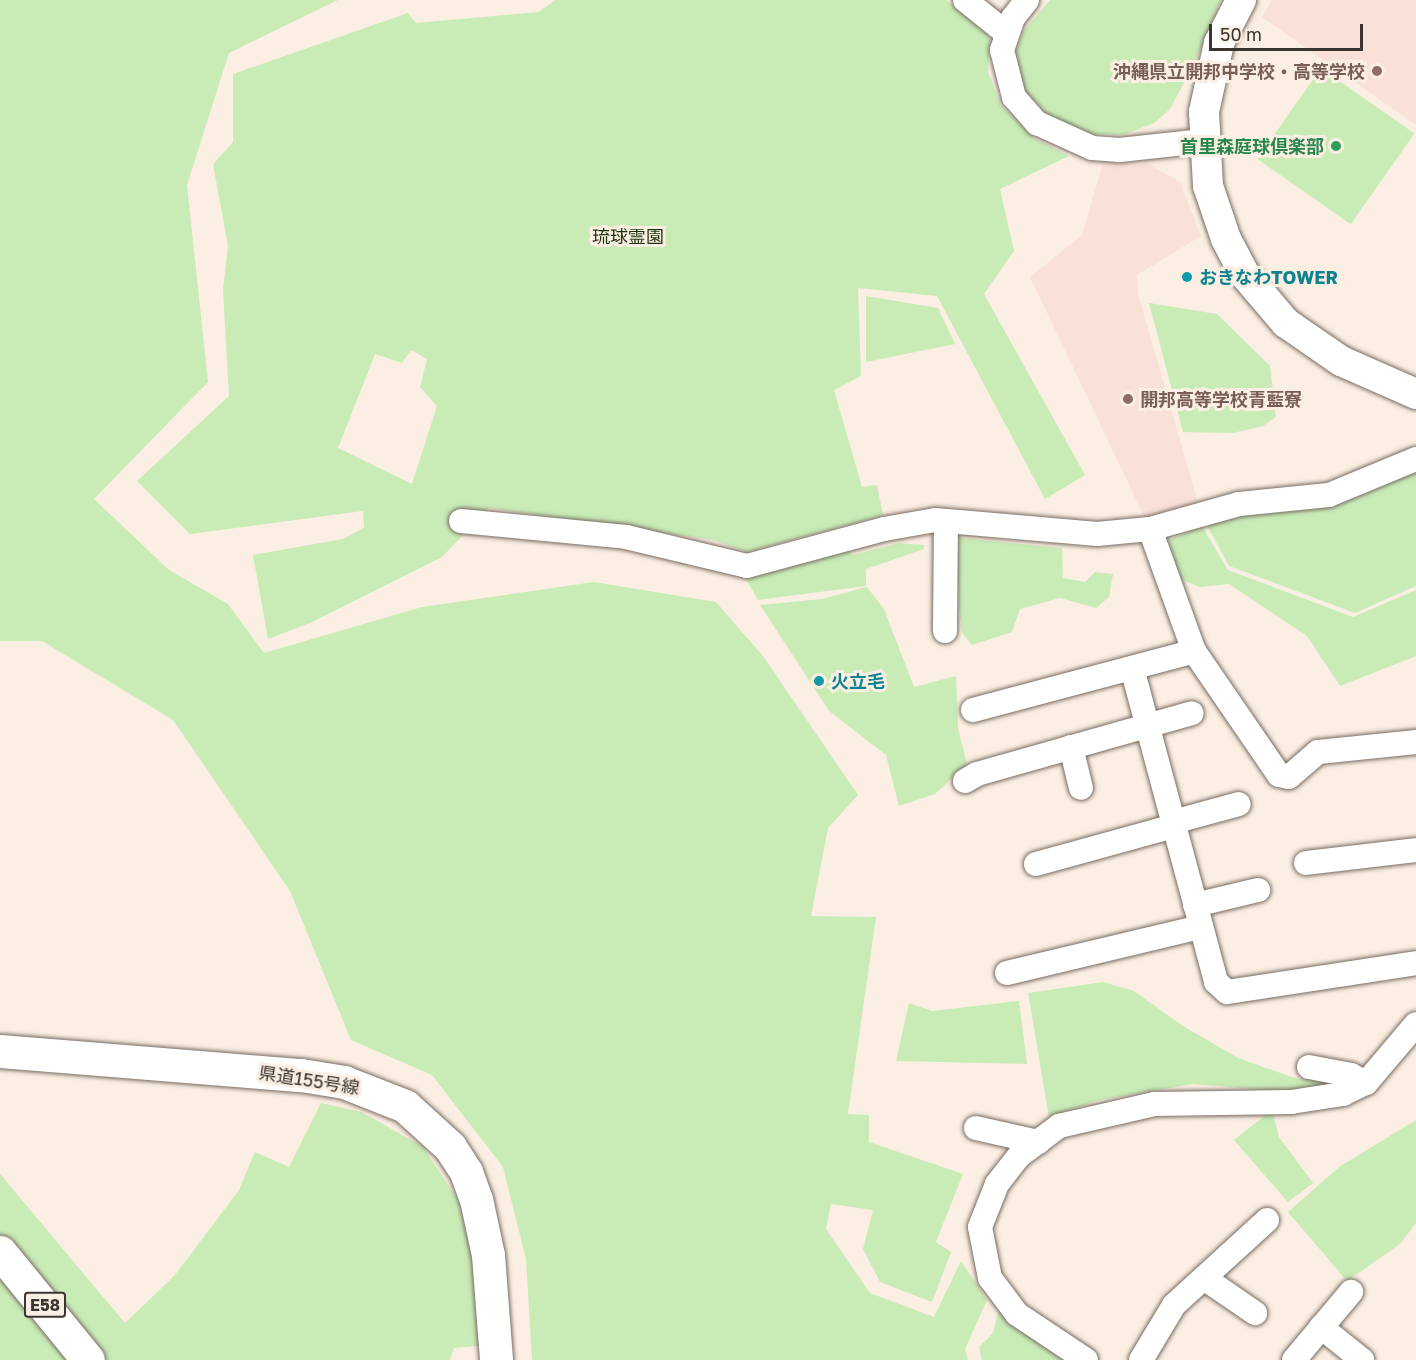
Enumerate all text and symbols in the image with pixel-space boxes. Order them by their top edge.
scale bar [1212,12,1366,50]
text: 50 m [1220,23,1262,45]
place label: 沖縄県立開邦中学校・高等学校 [1113,60,1365,82]
marker: 沖縄県立開邦中学校・高等学校 [1370,64,1384,78]
place label: 首里森庭球倶楽部 [1180,135,1324,157]
marker: 首里森庭球倶楽部 [1329,139,1343,153]
park label: 琉球霊園 [592,225,664,247]
place label: おきなわTOWER [1199,266,1338,288]
marker: おきなわTOWER [1180,270,1194,284]
place label: 開邦高等学校青藍寮 [1140,388,1302,410]
marker: 開邦高等学校青藍寮 [1121,392,1135,406]
place label: 火立毛 [831,670,885,692]
marker: 火立毛 [812,674,826,688]
street label: 県道155号線 [257,1061,361,1099]
road number: E58 [24,1292,66,1318]

